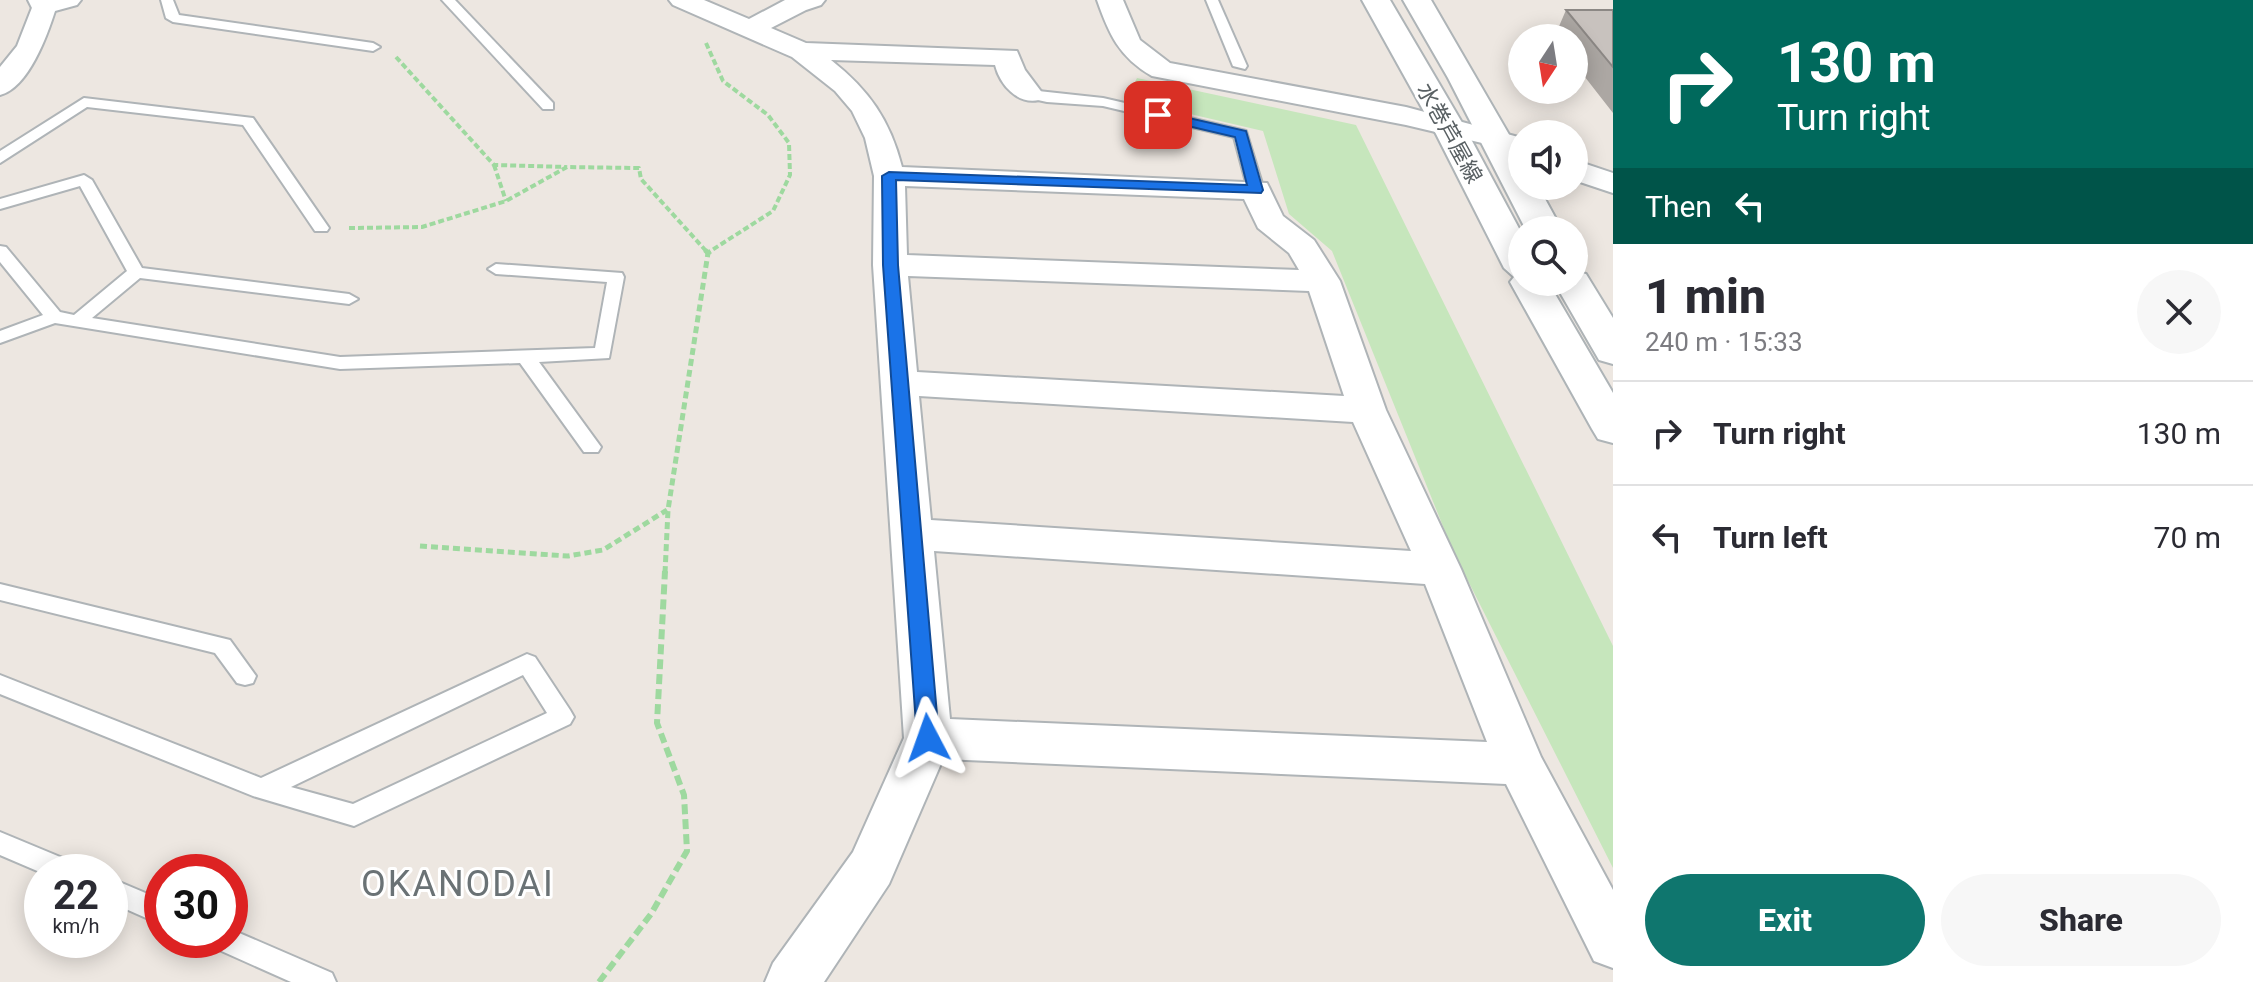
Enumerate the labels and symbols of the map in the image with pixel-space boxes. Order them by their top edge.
north arrow [1508,24,1588,104]
street label: 水巻芦屋線 [1412,79,1487,187]
pin [1124,81,1192,149]
position arrow [886,696,970,780]
speed limit sign: 30 [144,854,248,958]
district label: OKANODAI [361,863,555,905]

